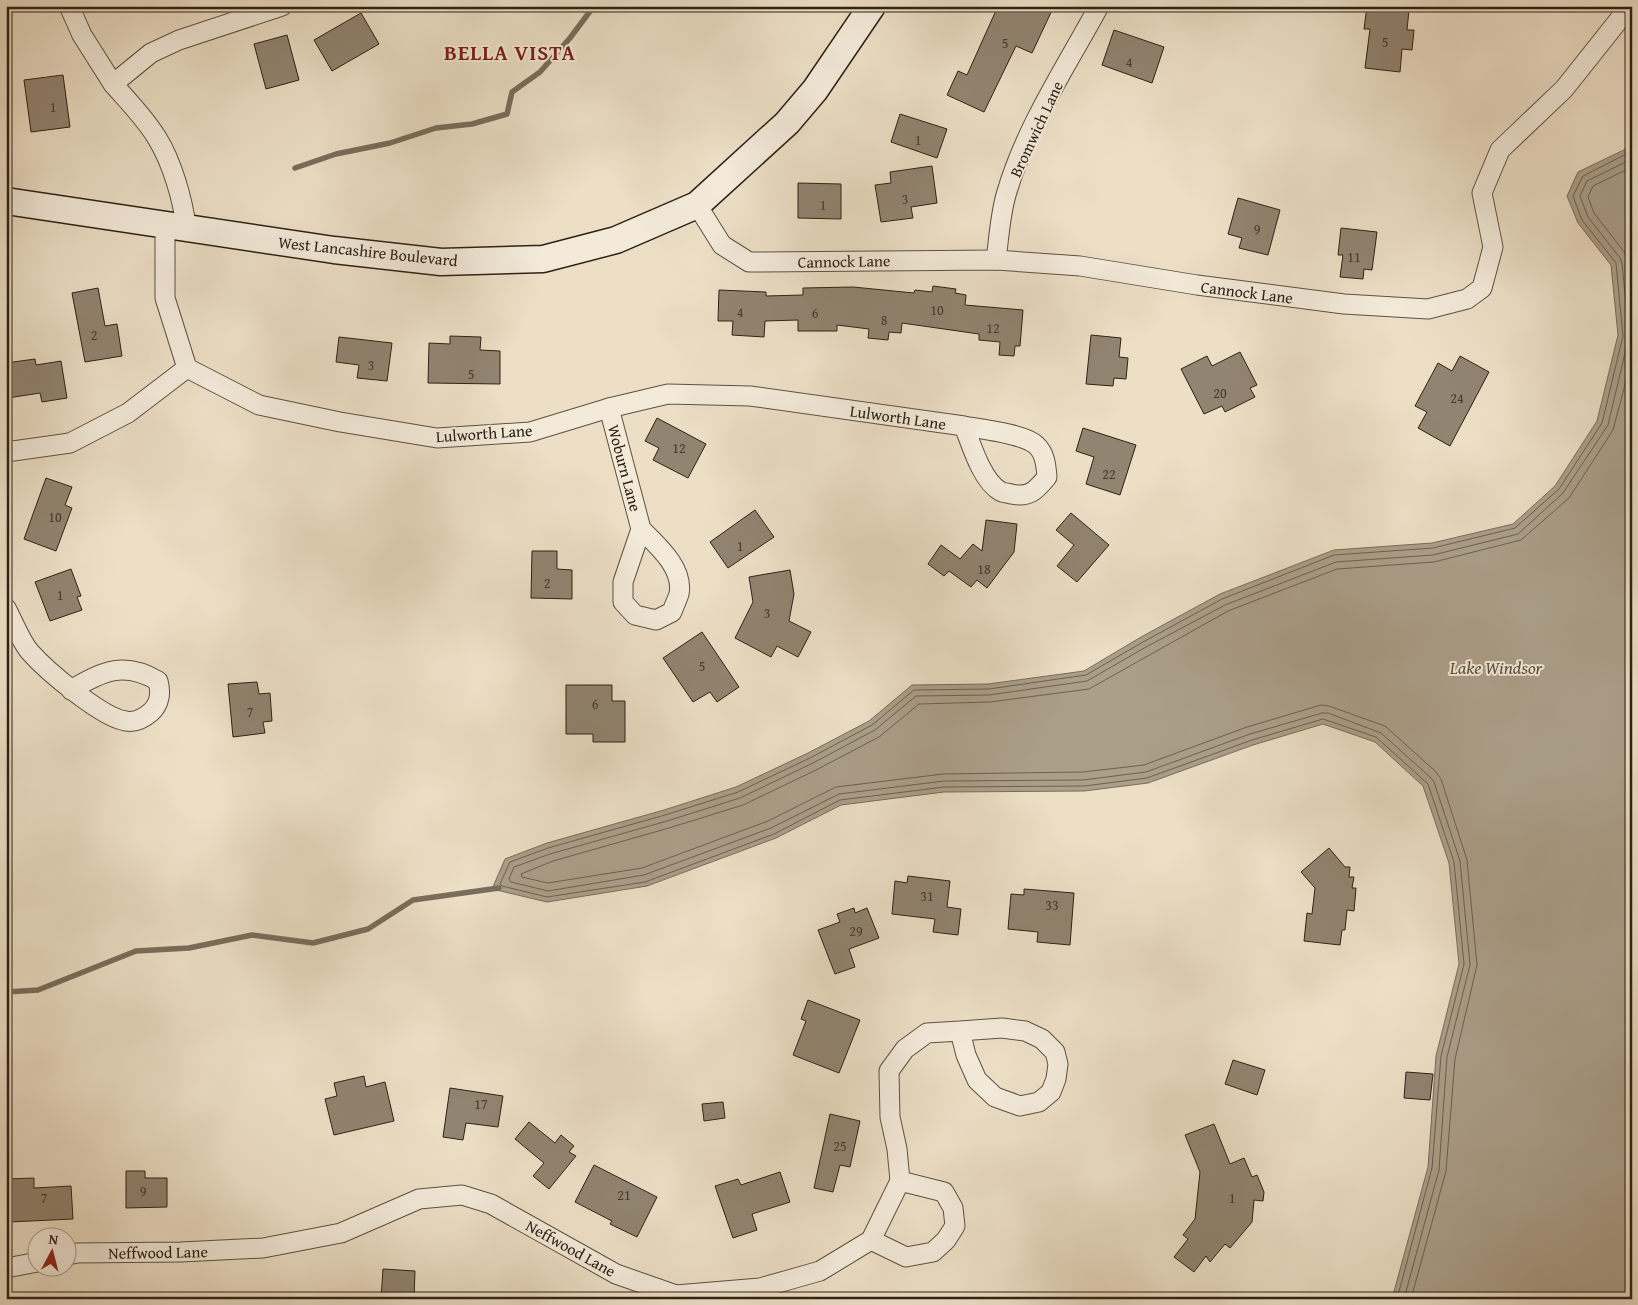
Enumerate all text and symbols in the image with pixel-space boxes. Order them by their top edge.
house number: 5 [1382,32,1388,52]
house number: 5 [1002,33,1008,53]
district label: BELLA VISTA [444,37,576,68]
house number: 4 [1126,52,1133,72]
street label: Bromwich Lane [1003,77,1069,181]
house number: 1 [50,97,56,117]
house number: 1 [915,130,921,150]
house number: 3 [902,189,908,209]
house number: 1 [820,195,826,215]
house number: 9 [1254,219,1261,239]
street label: West Lancashire Boulevard [277,230,459,272]
house number: 11 [1347,247,1361,267]
street label: Cannock Lane [797,248,891,274]
street label: Cannock Lane [1200,274,1294,310]
house number: 10 [930,300,944,320]
house number: 4 [737,302,744,322]
house number: 6 [812,303,819,323]
house number: 8 [881,310,888,330]
house number: 12 [986,318,1000,338]
house number: 2 [91,325,97,345]
house number: 3 [368,355,374,375]
house number: 5 [468,364,474,384]
house number: 20 [1213,383,1227,403]
house number: 24 [1450,388,1464,408]
street label: Lulworth Lane [848,398,948,436]
street label: Lulworth Lane [435,418,533,448]
street label: Woburn Lane [602,422,648,514]
house number: 12 [672,438,686,458]
house number: 22 [1102,464,1116,484]
house number: 10 [48,507,62,527]
house number: 1 [737,536,743,556]
house number: 18 [977,559,991,579]
house number: 2 [544,573,550,593]
house number: 1 [57,585,63,605]
house number: 3 [764,603,770,623]
water label: Lake Windsor [1449,654,1544,681]
house number: 5 [699,656,705,676]
house number: 6 [592,694,599,714]
house number: 7 [247,702,254,722]
house number: 31 [920,886,934,906]
house number: 33 [1045,895,1059,915]
house number: 29 [849,921,863,941]
house number: 17 [474,1094,488,1114]
house number: 25 [833,1136,847,1156]
house number: 9 [140,1181,147,1201]
house number: 21 [617,1185,631,1205]
house number: 7 [41,1188,48,1208]
house number: 1 [1229,1188,1235,1208]
street label: Neffwood Lane [522,1213,620,1283]
north arrow [28,1228,78,1278]
text: N [48,1229,60,1250]
street label: Neffwood Lane [108,1239,208,1265]

